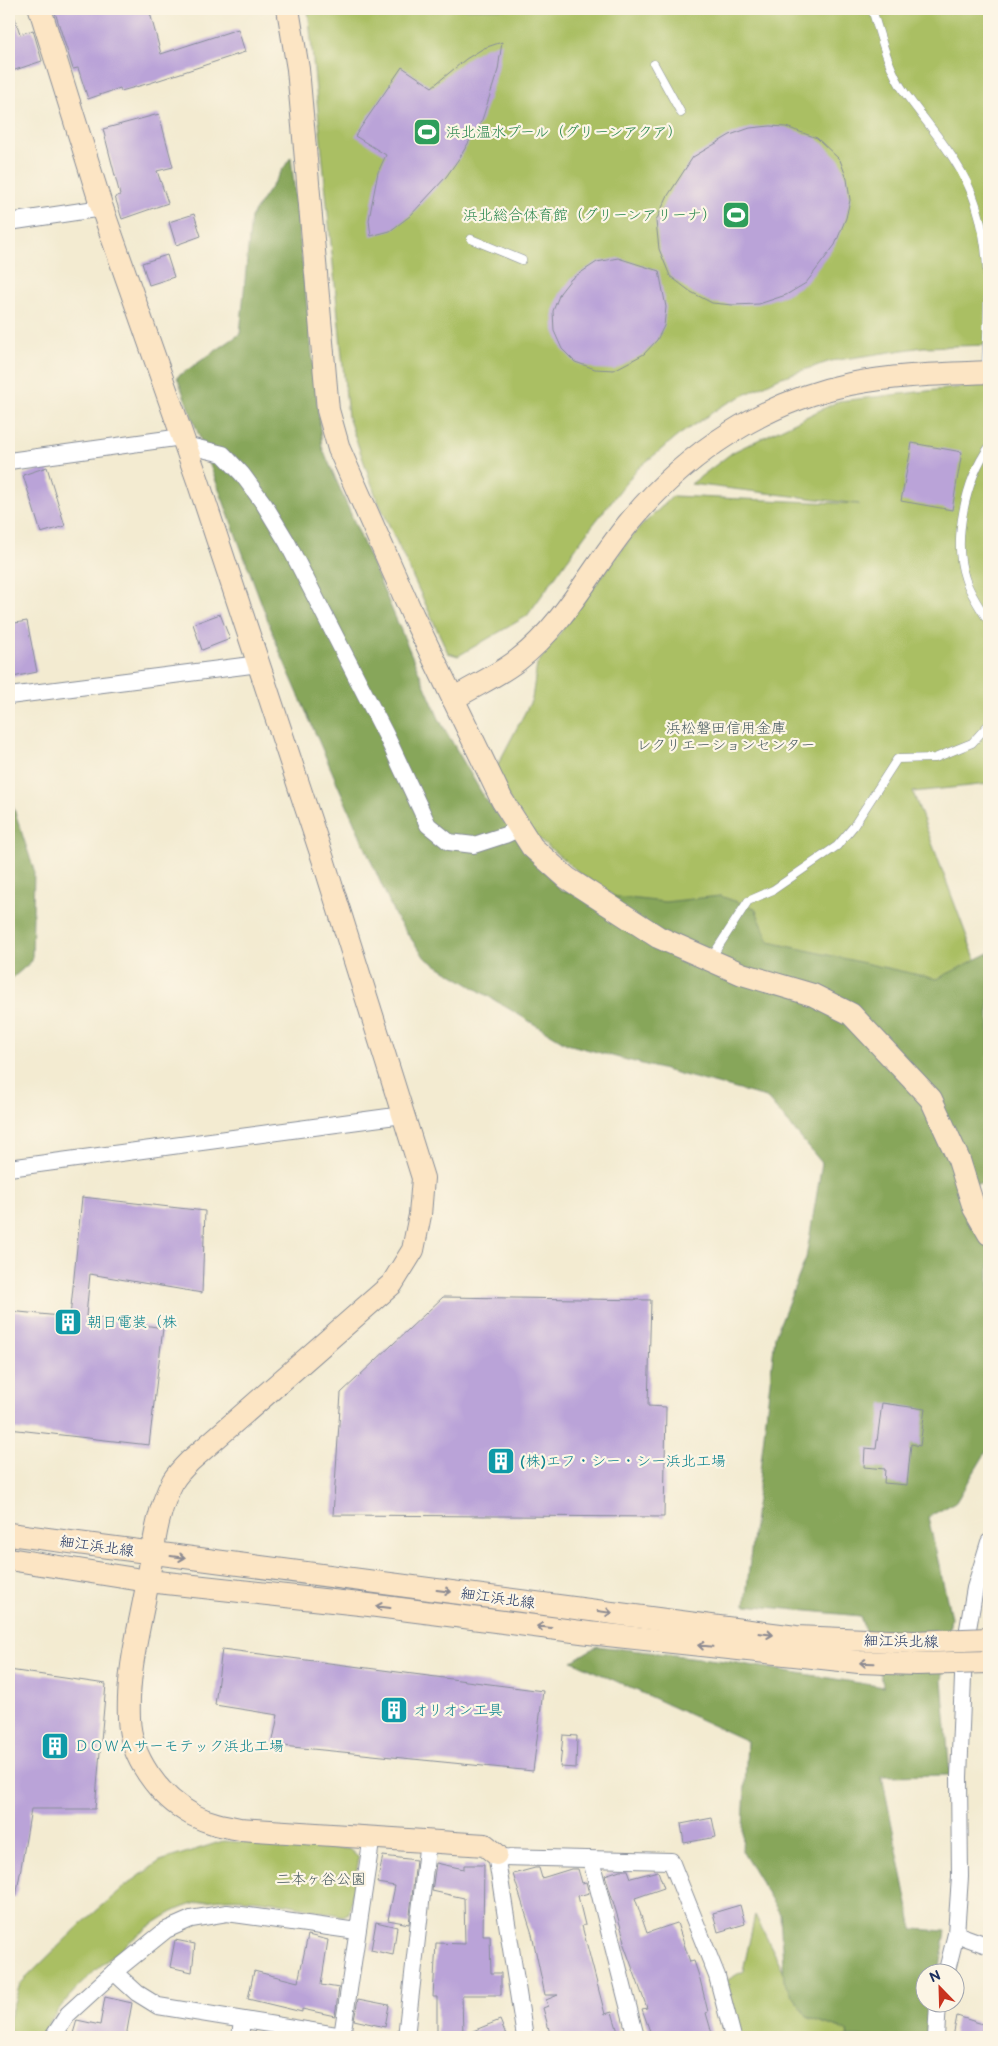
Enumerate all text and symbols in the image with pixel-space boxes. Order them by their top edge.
sports icon: 浜北温水プール（グリーンアクア） [412,117,442,147]
place label: 浜北温水プール（グリーンアクア） [446,123,682,142]
sports icon: 浜北総合体育館（グリーンアリーナ） [721,200,751,230]
place label: 浜北総合体育館（グリーンアリーナ） [463,206,717,225]
park label: 浜松磐田信用金庫 レクリエーションセンター [637,719,815,755]
building icon: 朝日電装（株 [53,1307,83,1337]
place label: 朝日電装（株 [87,1313,177,1332]
building icon: (株)エフ・シー・シー浜北工場 [486,1446,516,1476]
place label: (株)エフ・シー・シー浜北工場 [520,1452,726,1471]
street label: 細江浜北線 [58,1532,135,1561]
one-way arrow [170,1552,186,1562]
street label: 細江浜北線 [459,1584,536,1613]
one-way arrow [435,1586,451,1596]
one-way arrow [375,1602,391,1612]
one-way arrow [597,1608,613,1618]
one-way arrow [536,1622,552,1632]
one-way arrow [758,1629,774,1639]
street label: 細江浜北線 [863,1631,939,1652]
one-way arrow [698,1641,714,1651]
one-way arrow [859,1658,875,1667]
building icon: オリオン工具 [379,1695,409,1725]
place label: オリオン工具 [413,1701,503,1720]
building icon: ＤＯＷＡサーモテック浜北工場 [40,1731,70,1761]
place label: ＤＯＷＡサーモテック浜北工場 [74,1737,284,1756]
park label: 二本ヶ谷公園 [276,1870,366,1889]
north arrow [916,1964,966,2014]
text: N [927,1967,943,1986]

